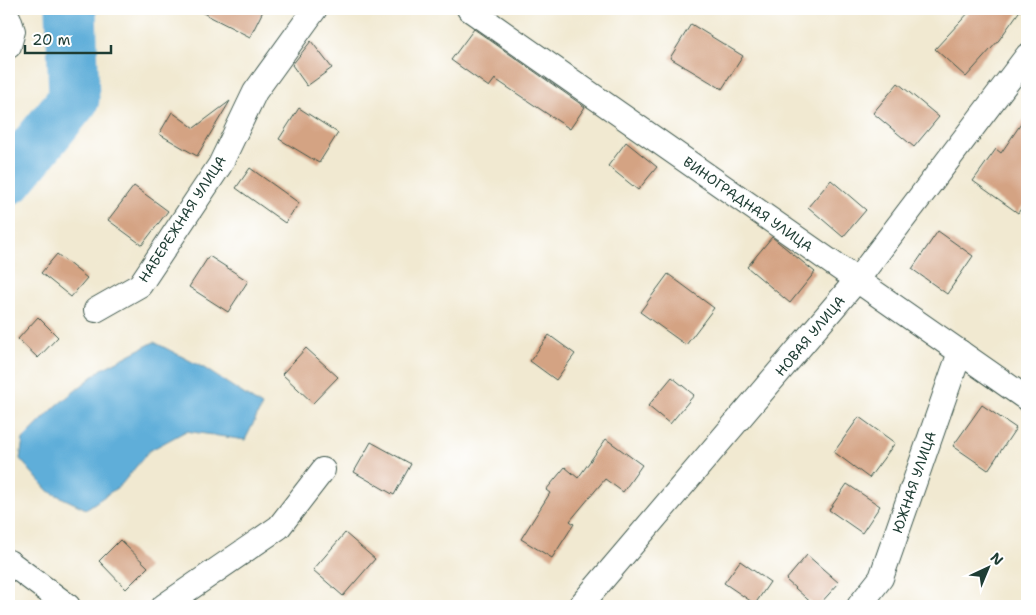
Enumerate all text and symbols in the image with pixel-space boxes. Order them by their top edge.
scale bar [25,22,111,54]
text: 20 m [32,30,71,50]
street label: НАБЕРЕЖНАЯ УЛИЦА [134,152,230,286]
street label: ВИНОГРАДНАЯ УЛИЦА [680,152,816,256]
street label: НОВАЯ УЛИЦА [771,292,849,380]
street label: ЮЖНАЯ УЛИЦА [888,429,940,535]
north arrow [964,542,1014,592]
text: N [987,548,1007,569]

